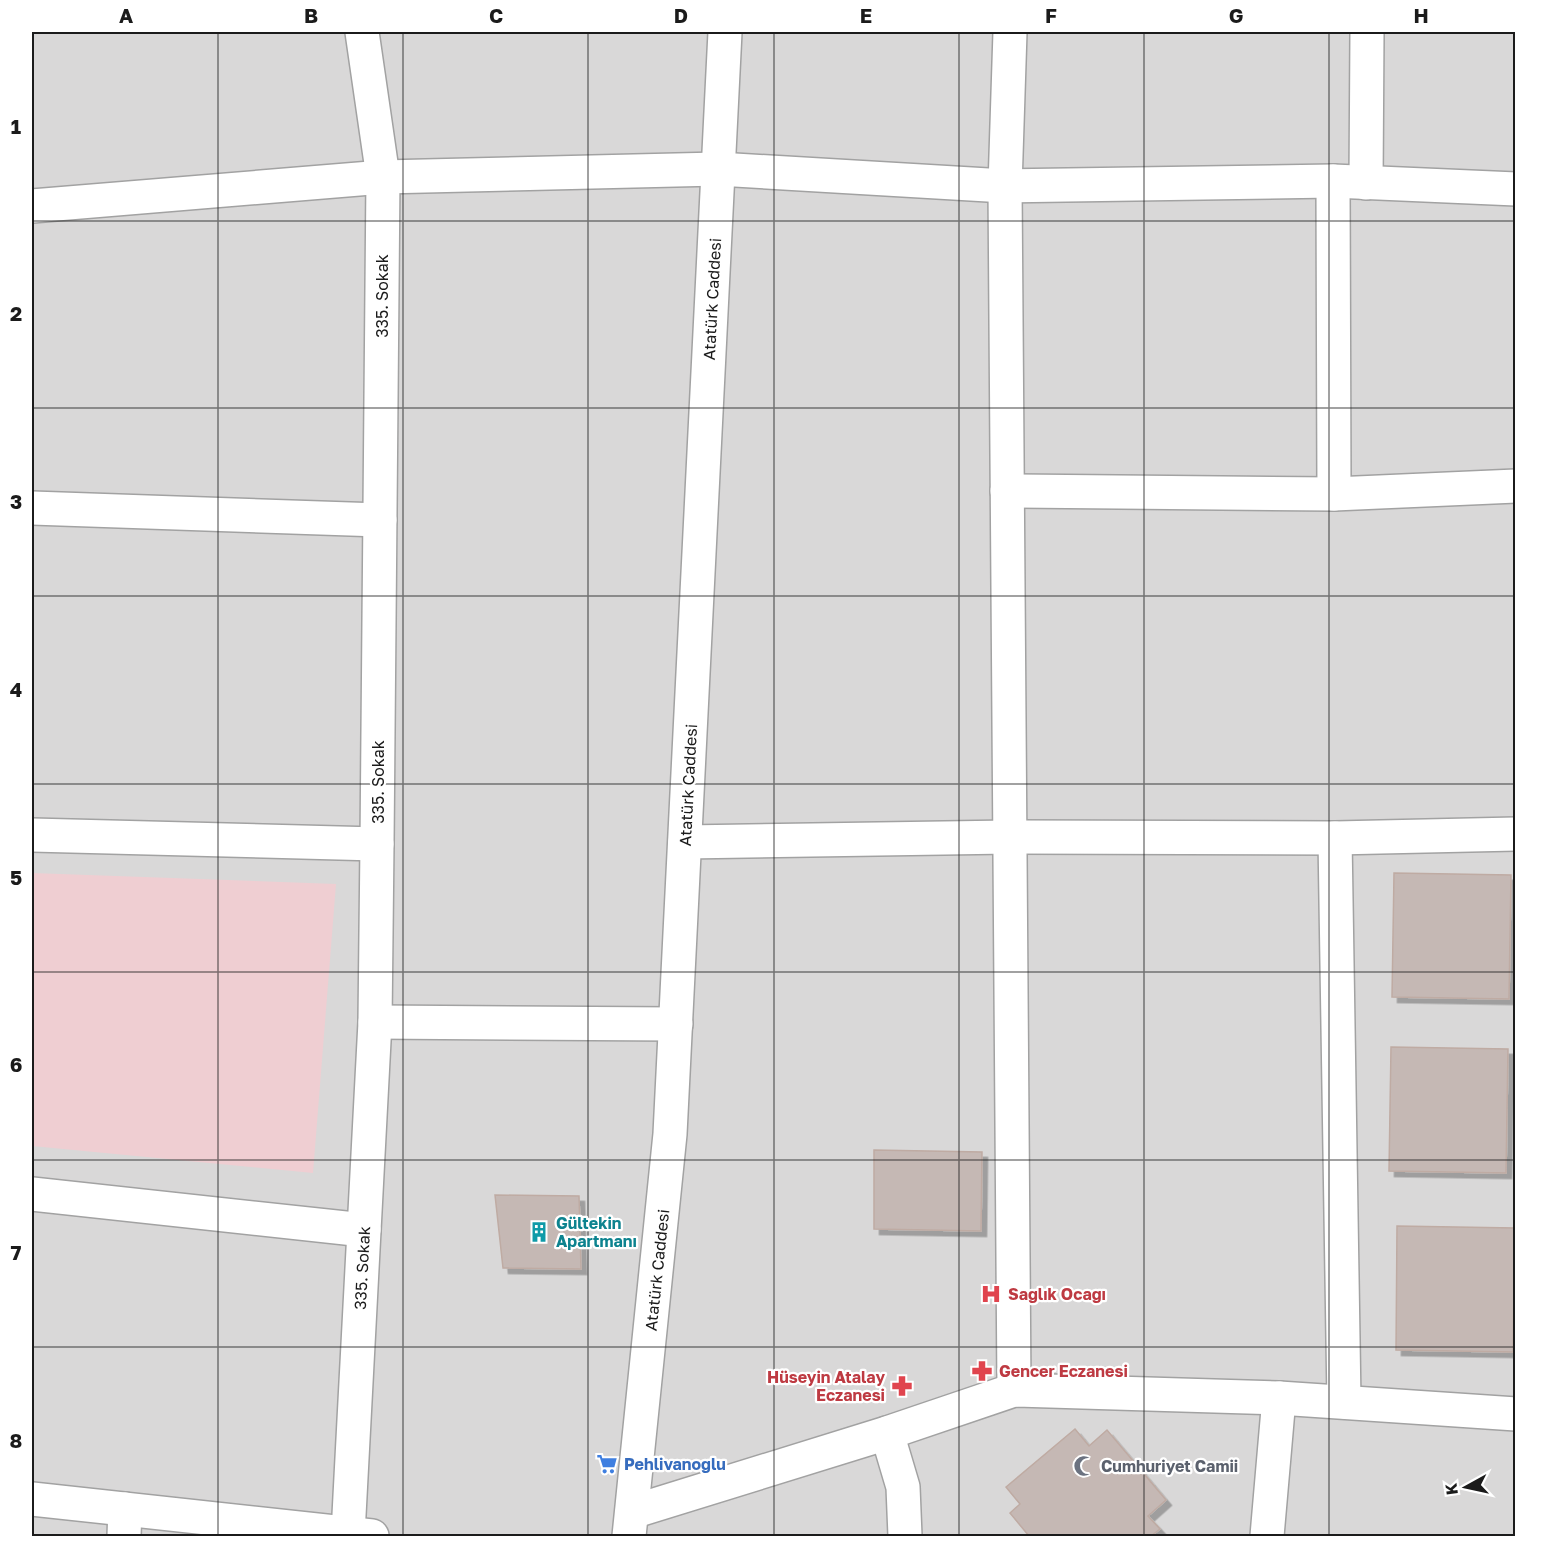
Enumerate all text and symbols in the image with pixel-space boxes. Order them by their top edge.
text: A [119,3,133,27]
text: B [304,3,318,27]
text: C [489,3,503,27]
text: D [674,3,688,27]
text: E [860,3,872,27]
text: F [1045,3,1057,27]
text: G [1229,3,1243,27]
text: H [1413,3,1429,27]
text: 1 [11,114,21,138]
street label: Atatürk Caddesi [699,237,725,361]
street label: 335. Sokak [372,254,392,338]
text: 2 [10,301,22,325]
text: 3 [10,489,22,513]
text: 4 [10,677,22,701]
street label: Atatürk Caddesi [675,723,701,847]
street label: 335. Sokak [368,740,388,824]
text: 5 [10,865,22,889]
text: 6 [10,1052,22,1076]
street label: Atatürk Caddesi [641,1208,673,1332]
place label: Gültekin Apartmanı [556,1213,637,1251]
building icon: Gültekin Apartmanı [527,1220,551,1244]
street label: 335. Sokak [350,1226,374,1310]
text: 7 [11,1240,22,1264]
hospital icon: Sağlık Ocağı [979,1282,1003,1306]
place label: Sağlık Ocağı [1008,1284,1106,1304]
pharmacy icon: Gencer Eczanesi [970,1359,994,1383]
place label: Gencer Eczanesi [999,1361,1128,1381]
place label: Hüseyin Atalay Eczanesi [767,1367,885,1405]
pharmacy icon: Hüseyin Atalay Eczanesi [890,1374,914,1398]
text: 8 [10,1428,22,1452]
supermarket icon: Pehlivanoğlu [595,1452,619,1476]
place label: Pehlivanoğlu [624,1454,726,1474]
mosque icon: Cumhuriyet Camii [1072,1454,1096,1478]
place label: Cumhuriyet Camii [1101,1456,1238,1476]
north arrow [1436,1457,1496,1517]
text: K [1440,1482,1462,1496]

